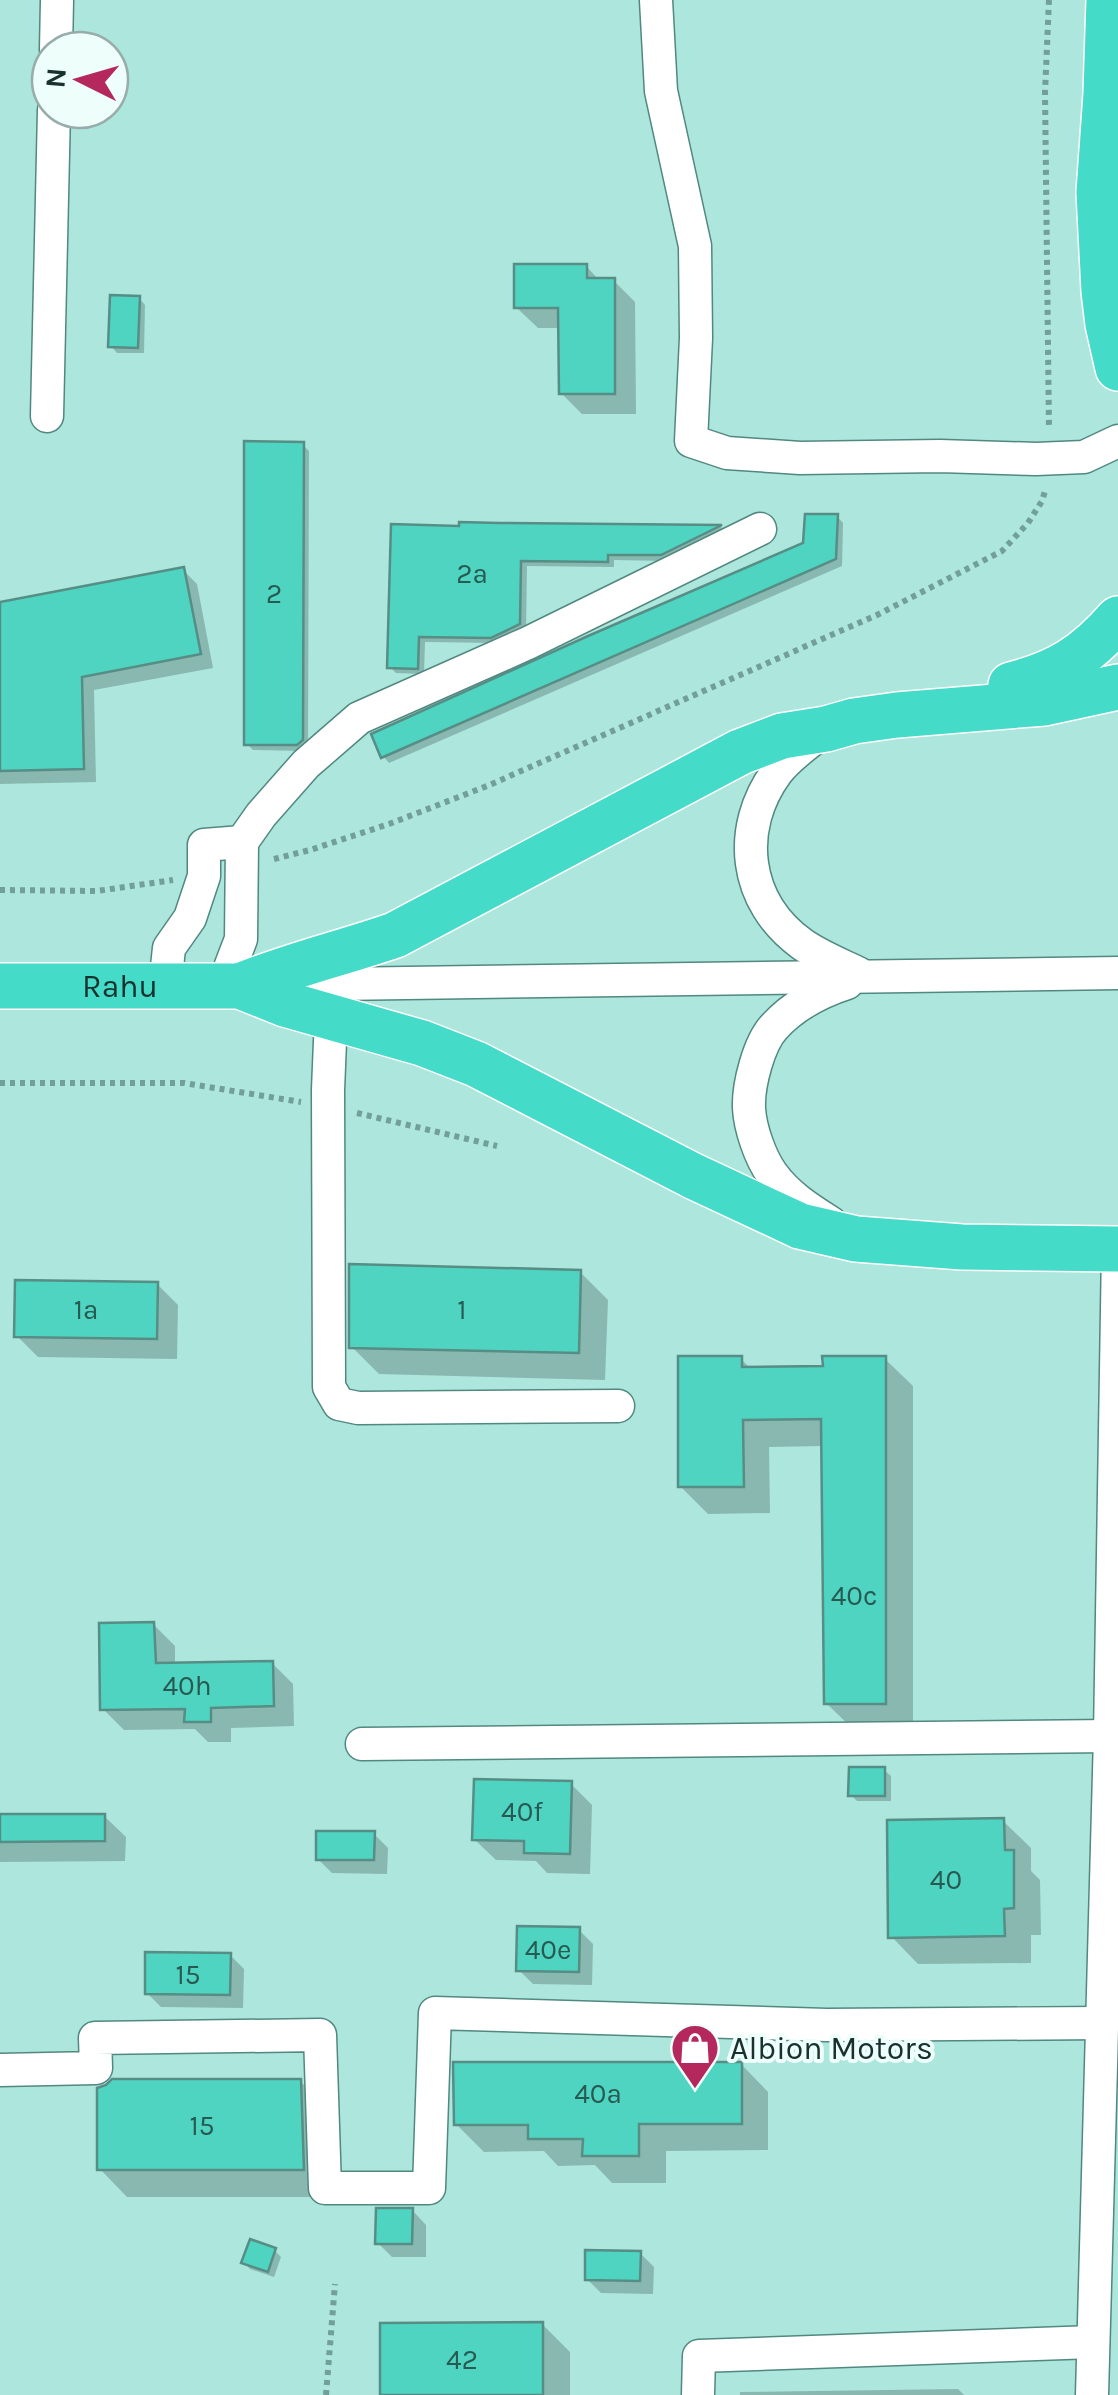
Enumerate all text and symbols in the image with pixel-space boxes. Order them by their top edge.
north arrow [30,30,130,130]
text: N [38,66,73,89]
house number: 2a [456,557,488,590]
house number: 2 [266,577,282,610]
street label: Rahu [82,968,158,1005]
house number: 1a [74,1293,98,1326]
house number: 1 [457,1293,467,1326]
house number: 40c [831,1579,877,1612]
house number: 40h [162,1669,212,1702]
house number: 40f [501,1795,543,1828]
house number: 40 [930,1863,962,1896]
house number: 40e [525,1933,571,1966]
house number: 15 [175,1958,201,1991]
shop icon: Albion Motors [669,2022,721,2090]
place label: Albion Motors [730,2030,933,2067]
house number: 40a [574,2077,622,2110]
house number: 15 [189,2109,215,2142]
house number: 42 [446,2343,478,2376]

